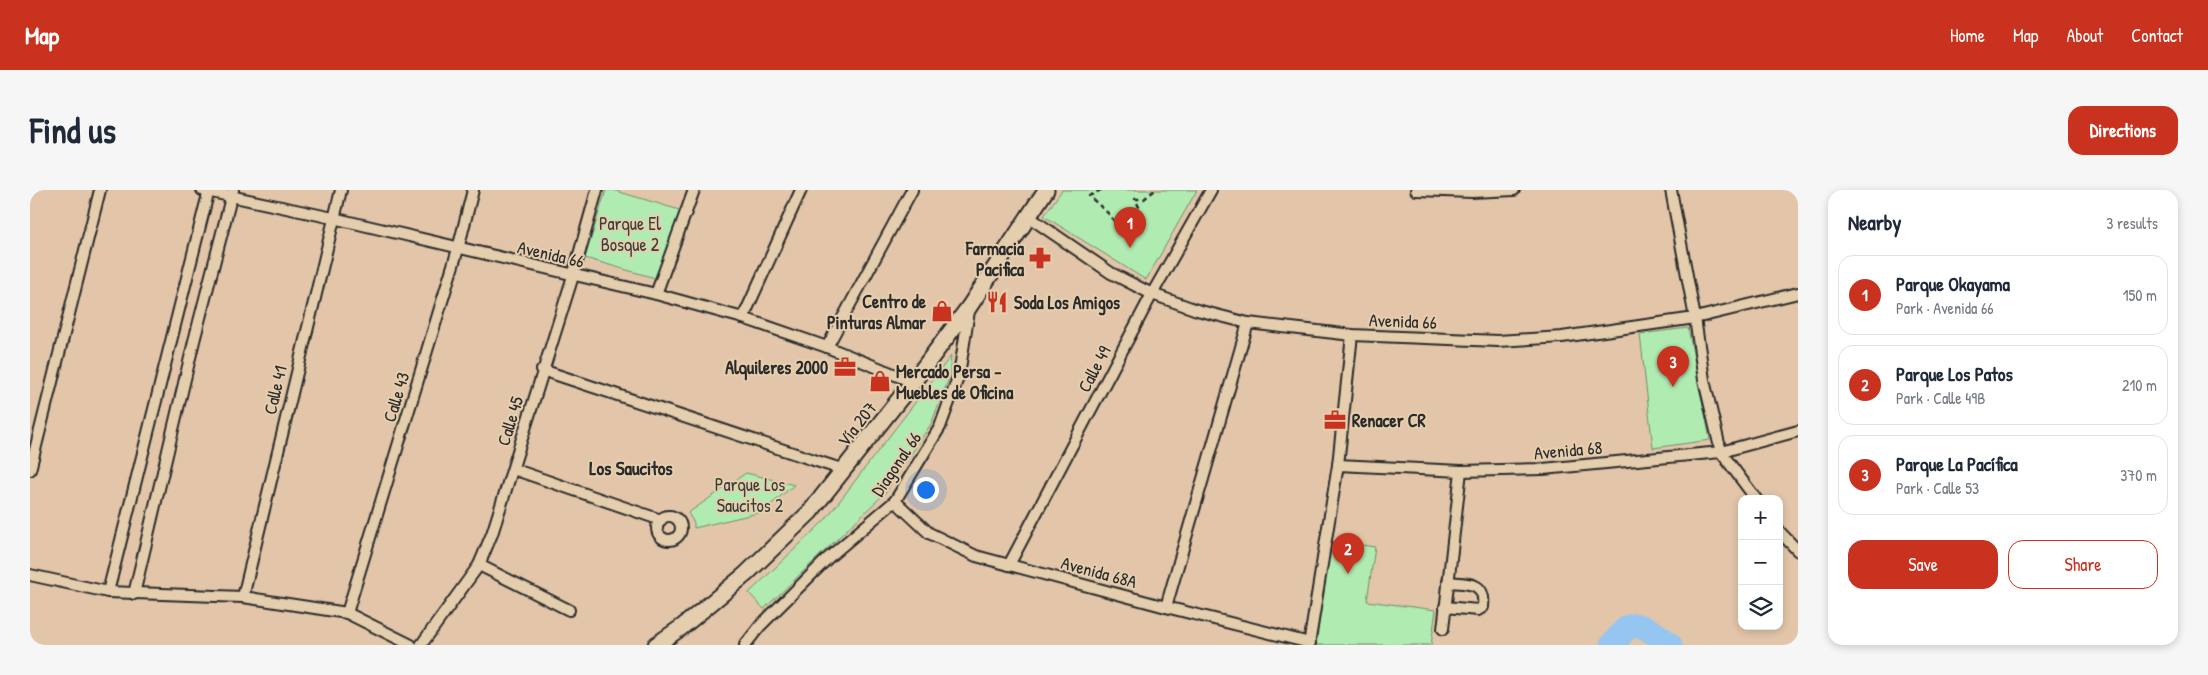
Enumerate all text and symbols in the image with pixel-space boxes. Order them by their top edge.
text: Map [25,19,59,51]
text: Home [1950,23,1985,48]
text: Map [2013,23,2038,48]
text: About [2066,23,2103,48]
text: Contact [2131,23,2183,48]
button: Directions [2068,106,2178,155]
text: Find us [30,107,116,154]
pin: 1 [1114,207,1146,248]
text: Nearby [1848,208,1901,237]
park label: Parque El Bosque 2 [599,211,661,257]
text: 3 results [2106,212,2158,234]
street label: Avenida 66 [515,234,587,274]
place label: Farmacia Pacifica [965,236,1025,282]
pharmacy icon: Farmacia Pacifica [1027,245,1053,271]
text: Parque Okayama [1896,271,2010,297]
text: 1 [1862,284,1868,306]
text: 150 m [2123,284,2157,306]
place label: Centro de Pinturas Almar [827,289,927,335]
restaurant icon: Soda Los Amigos [984,289,1010,315]
place label: Soda Los Amigos [1014,290,1120,316]
text: Park · Avenida 66 [1896,297,1994,319]
shop icon: Centro de Pinturas Almar [929,298,955,324]
street label: Avenida 66 [1369,307,1437,335]
street label: Calle 49 [1071,341,1117,397]
pin: 3 [1657,346,1689,387]
office icon: Alquileres 2000 [832,354,858,380]
place label: Alquileres 2000 [725,355,828,381]
place label: Mercado Persa - Muebles de Oficina [896,359,1014,405]
text: Parque Los Patos [1896,361,2013,387]
street label: Calle 41 [257,363,293,417]
shop icon: Mercado Persa - Muebles de Oficina [867,368,893,394]
street label: Calle 43 [377,369,415,425]
text: 2 [1861,374,1869,396]
text: 210 m [2122,374,2157,396]
text: Park · Calle 49B [1896,387,1985,409]
street label: Calle 45 [491,393,529,449]
street label: Vía 207 [832,396,883,452]
office icon: Renacer CR [1322,407,1348,433]
place label: Renacer CR [1352,408,1427,433]
street label: Diagonal 66 [865,427,927,501]
street label: Avenida 68 [1533,435,1603,465]
text: Parque La Pacífica [1896,451,2018,477]
district label: Los Saucitos [589,455,673,481]
text: 3 [1861,464,1869,486]
text: 370 m [2120,464,2157,486]
park label: Parque Los Saucitos 2 [715,472,785,518]
your location [913,477,939,503]
text: Park · Calle 53 [1896,477,1979,499]
map controls [1738,495,1783,630]
button: + [1738,495,1783,540]
pin: 2 [1332,533,1364,574]
button: − [1738,540,1783,585]
button: Save [1848,540,1998,589]
button: Share [2008,540,2158,589]
street label: Avenida 68A [1058,550,1140,594]
button: layers [1738,585,1783,630]

